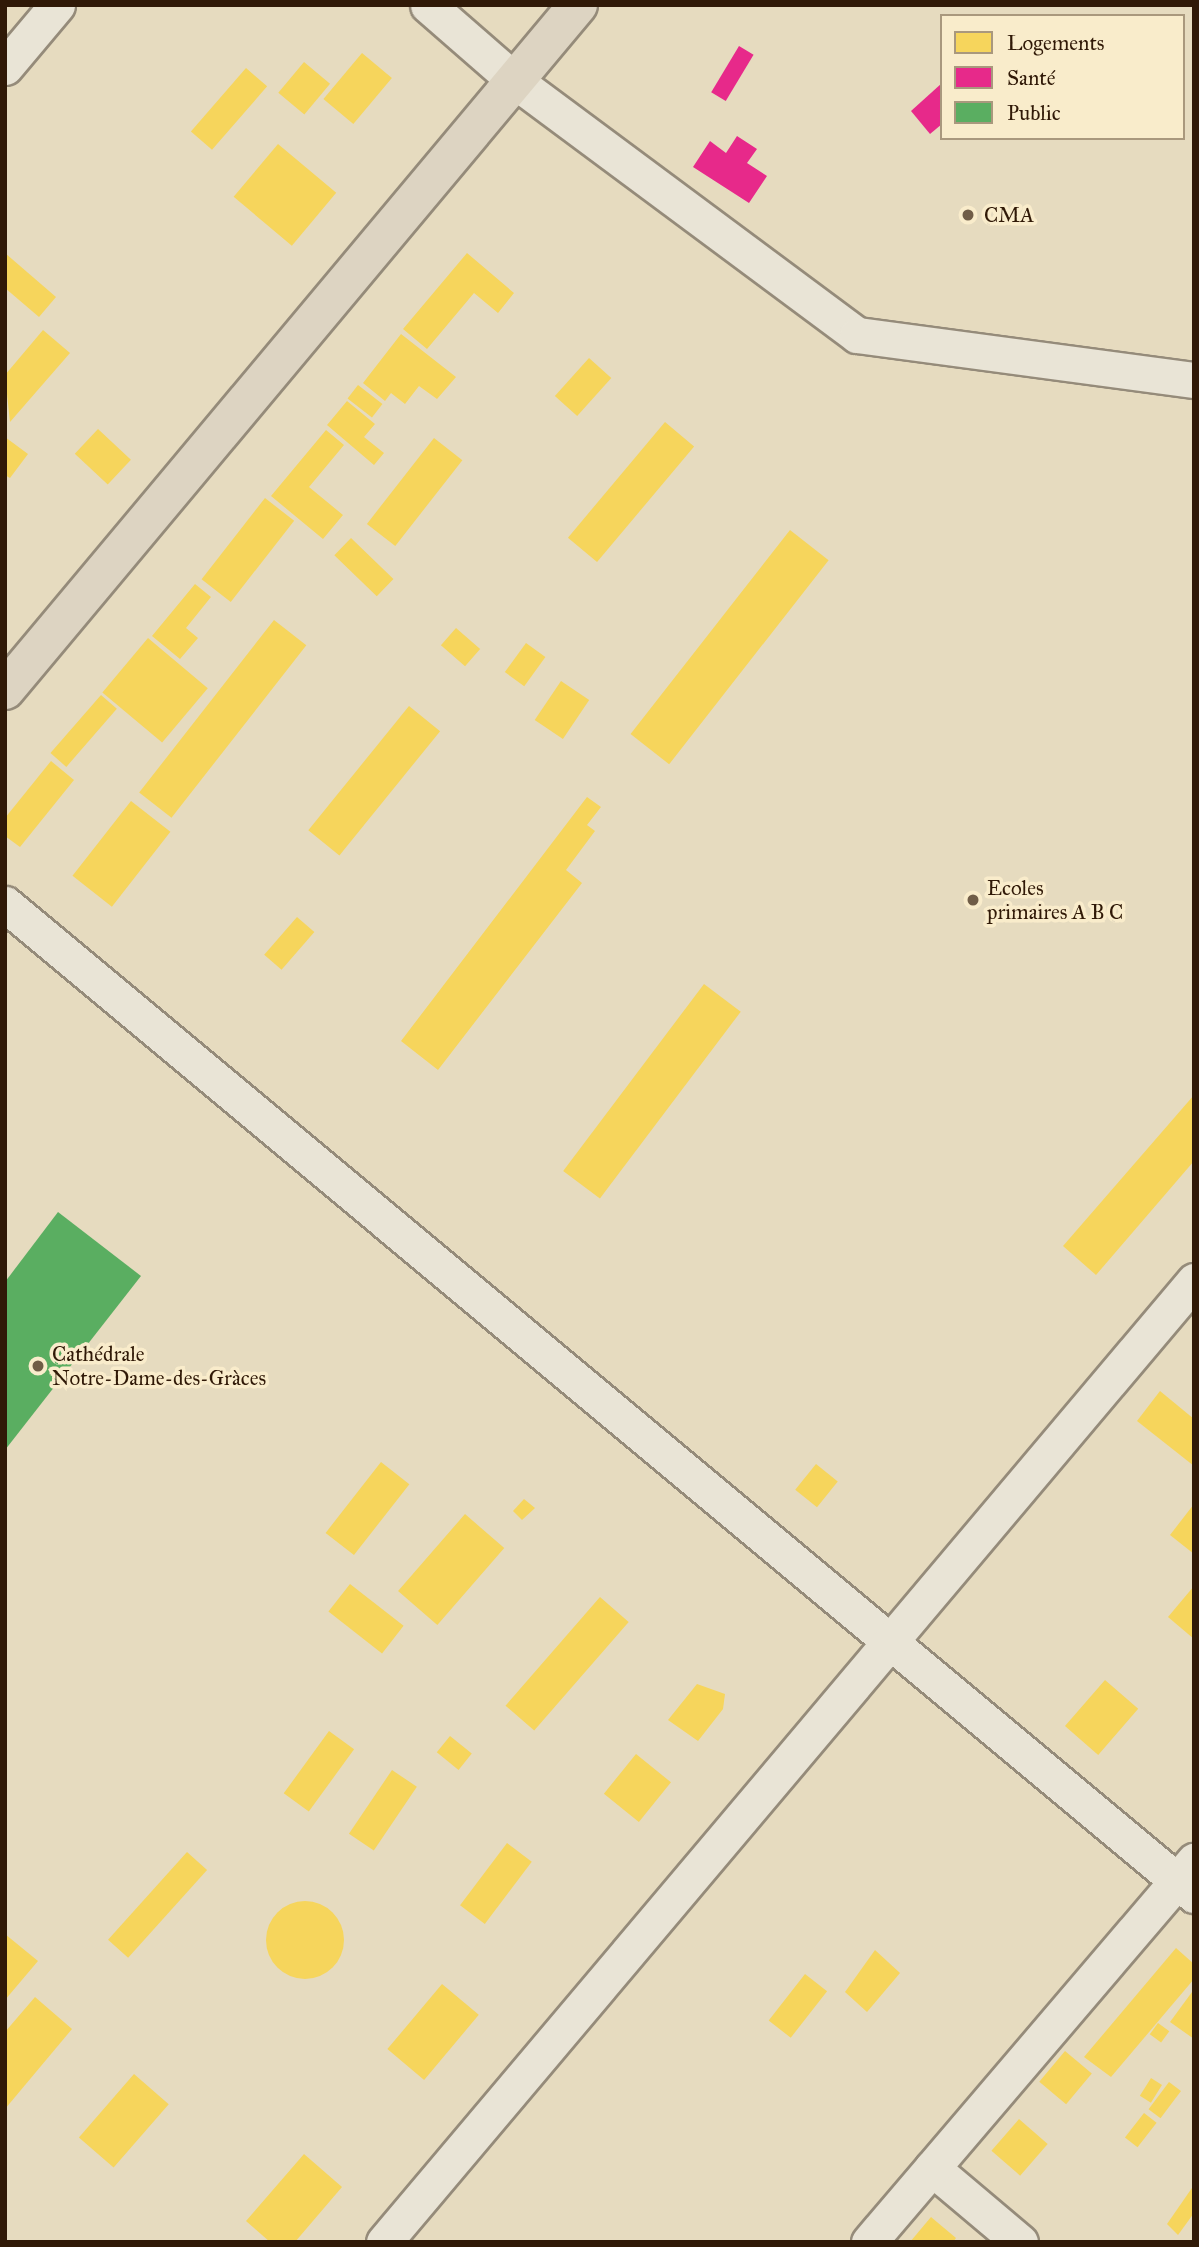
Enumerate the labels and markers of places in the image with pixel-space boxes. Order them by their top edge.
place label: CMA [984,202,1034,228]
marker: CMA [958,205,978,225]
place label: Ecoles primaires A B C [987,875,1123,925]
marker: Ecoles primaires A B C [965,892,981,908]
place label: Cathédrale Notre-Dame-des-Gràces [52,1341,266,1391]
marker: Cathédrale Notre-Dame-des-Gràces [30,1358,46,1374]

